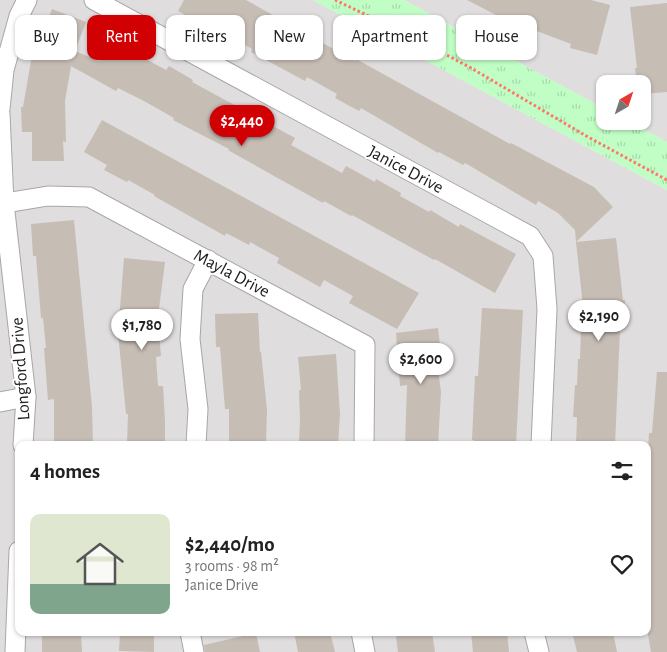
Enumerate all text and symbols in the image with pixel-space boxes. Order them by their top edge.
chip: Buy [15,15,77,60]
chip: Rent [87,15,156,60]
chip: Filters [166,15,245,60]
chip: New [255,15,323,60]
chip: Apartment [333,15,446,60]
chip: House [456,15,537,60]
north arrow [596,75,651,130]
map controls [596,75,651,130]
pin: $2,440 [201,104,283,147]
text: $2,440 [221,113,263,129]
street label: Janice Drive [365,143,446,197]
street label: Mayla Drive [191,246,272,301]
pin: $2,190 [558,300,640,342]
pin: $1,780 [101,308,183,351]
text: $2,190 [579,308,619,324]
street label: Longford Drive [8,317,34,421]
text: $1,780 [122,317,162,333]
pin: $2,600 [380,342,462,385]
text: $2,600 [400,351,442,367]
icon: filters [608,457,636,485]
text: 4 homes [30,461,100,482]
icon: home [70,534,130,594]
text: $2,440/mo [185,534,275,555]
icon: heart [608,550,636,578]
text: 3 rooms · 98 m² [185,558,279,574]
text: Janice Drive [185,577,258,593]

